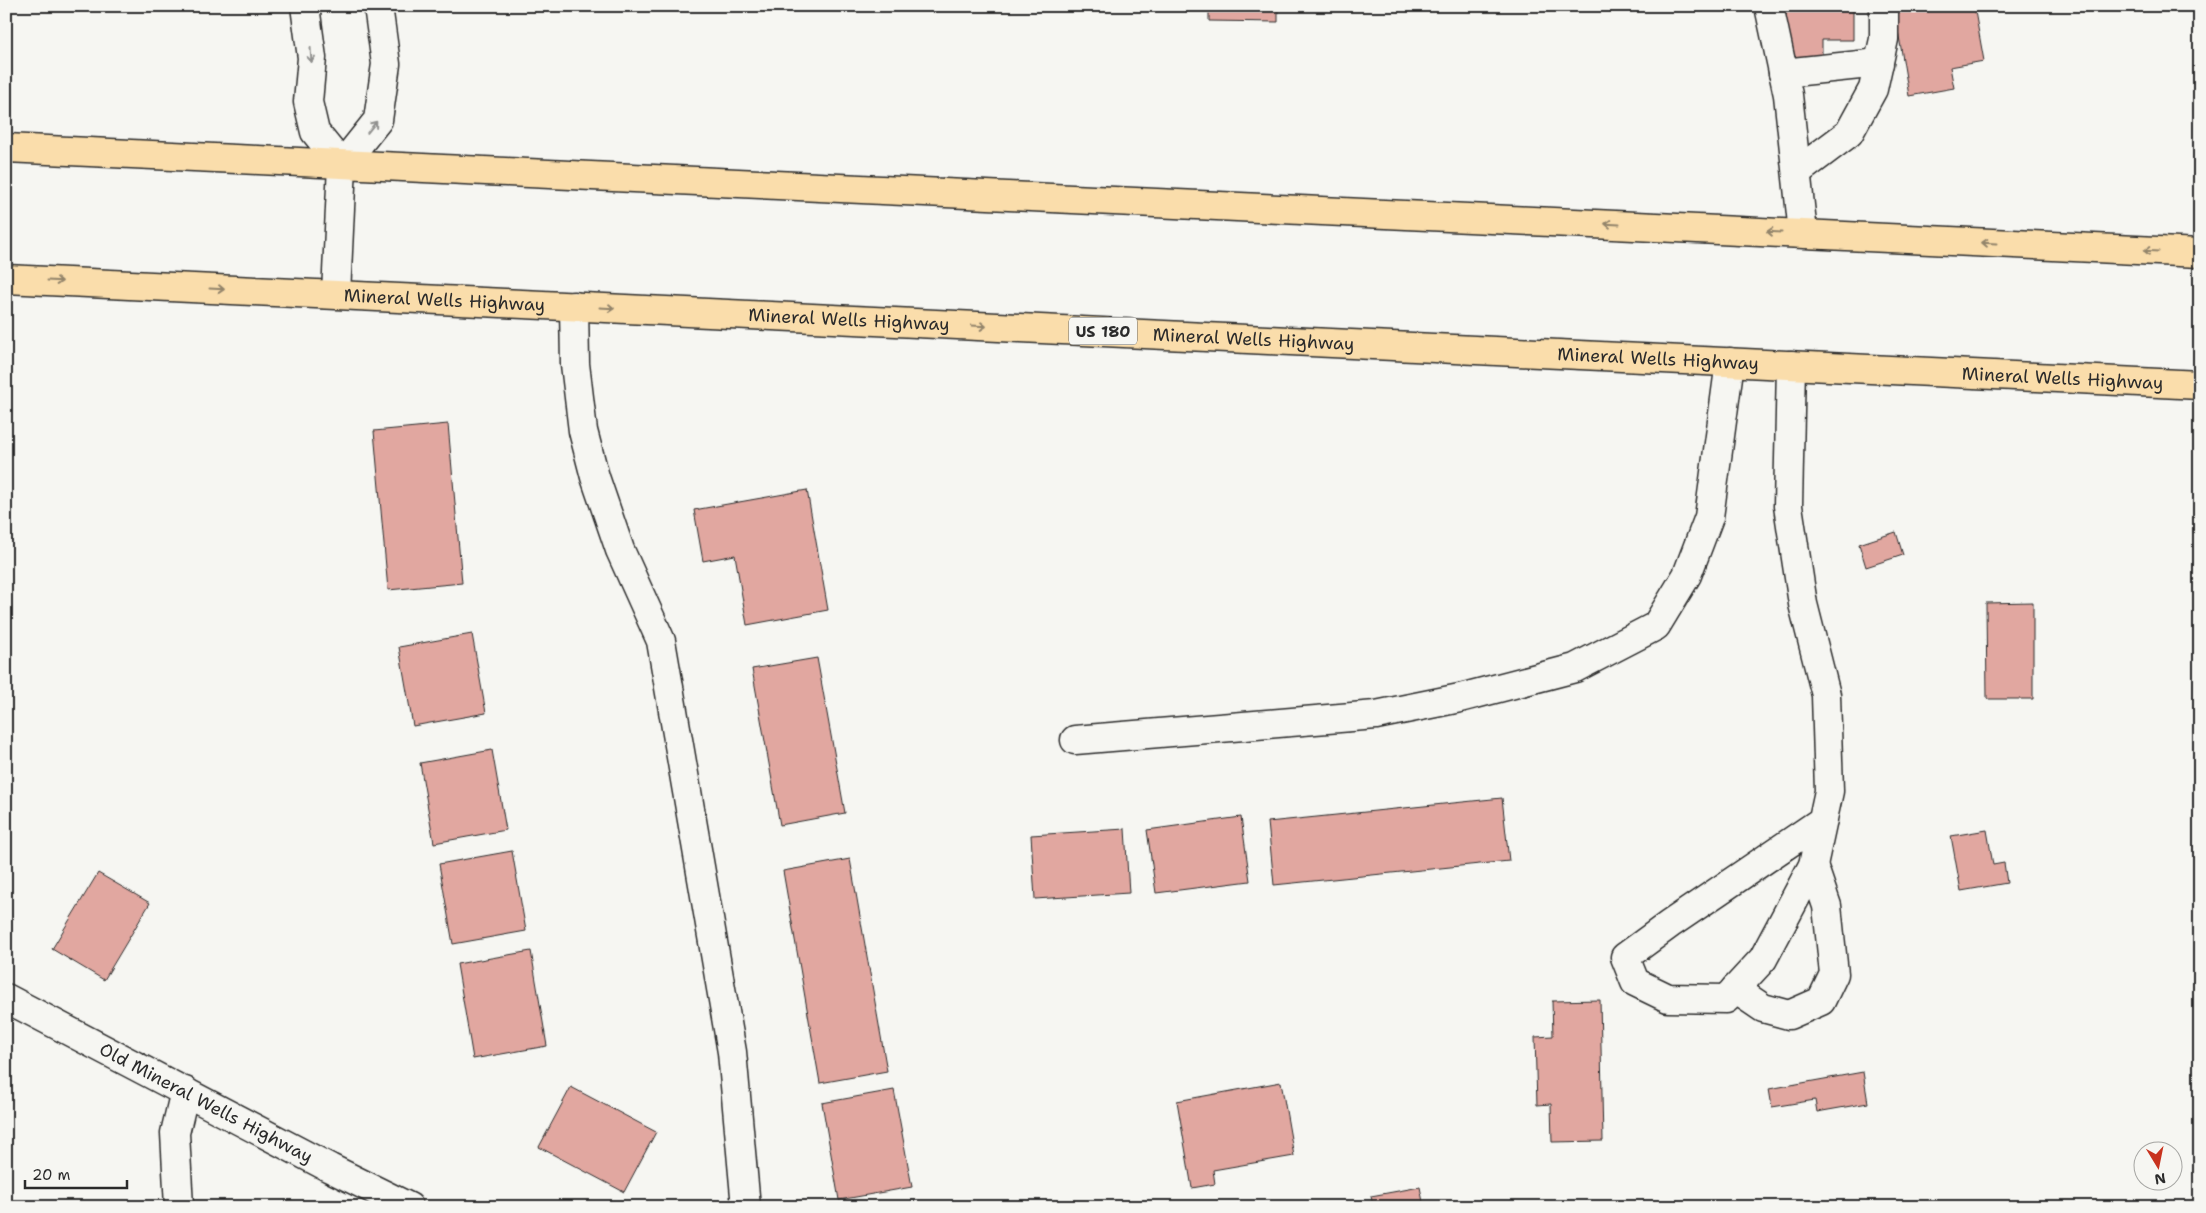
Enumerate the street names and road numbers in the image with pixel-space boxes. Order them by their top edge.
street label: Mineral Wells Highway [343,283,546,317]
street label: Mineral Wells Highway [748,303,950,337]
road number: US 180 [1069,318,1137,344]
street label: Mineral Wells Highway [1152,322,1355,356]
street label: Mineral Wells Highway [1557,342,1759,376]
street label: Mineral Wells Highway [1961,362,2164,395]
street label: Old Mineral Wells Highway [95,1037,317,1169]

